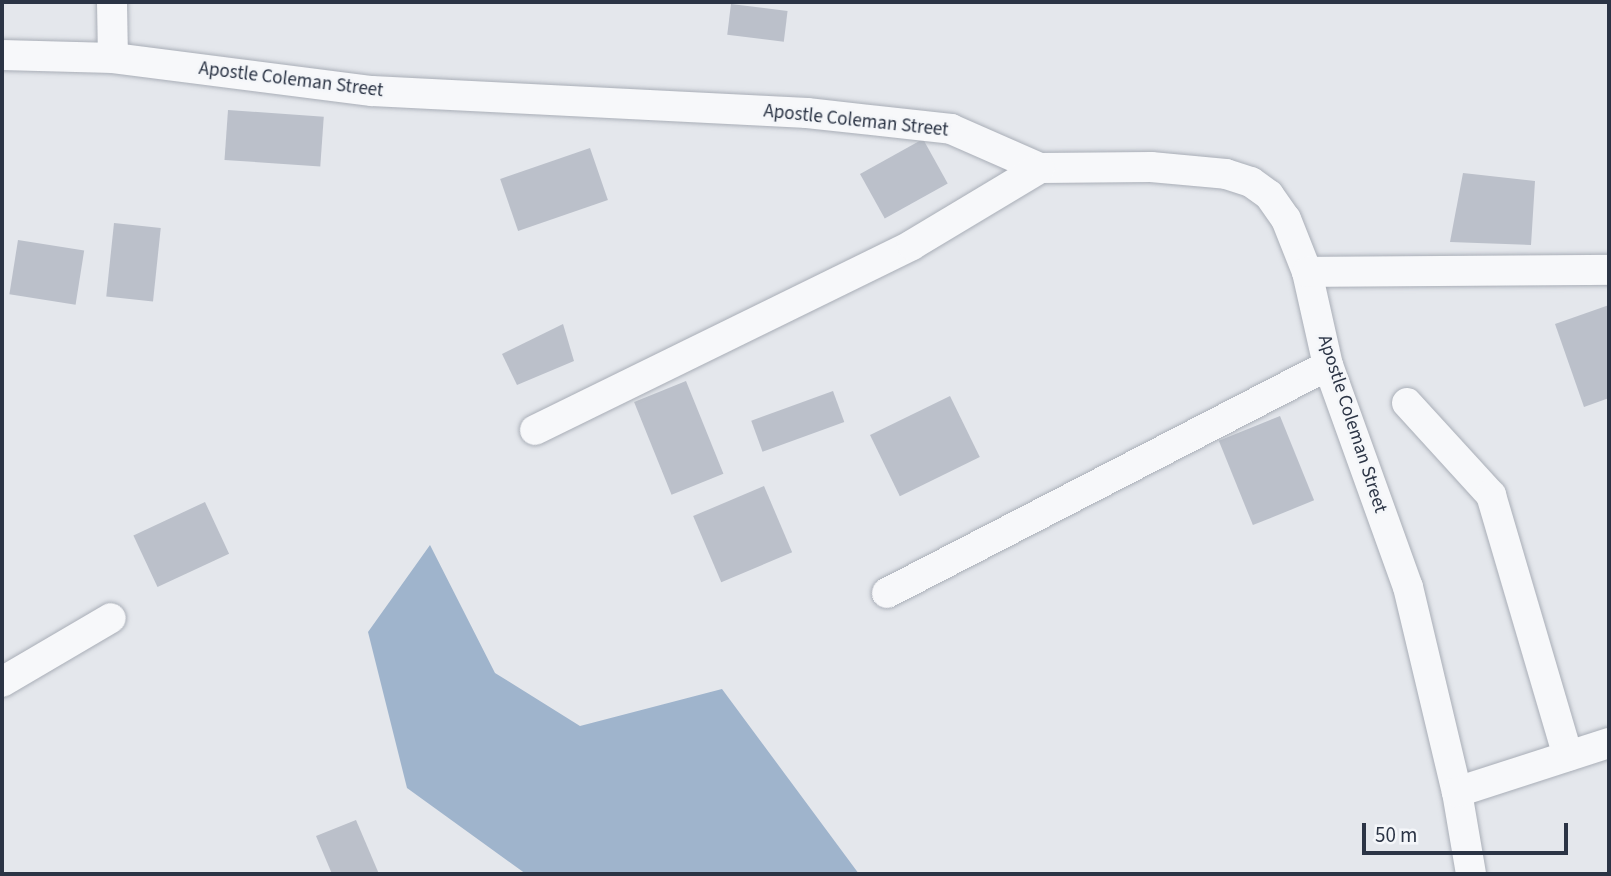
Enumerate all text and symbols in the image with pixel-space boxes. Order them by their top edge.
street label: Apostle Coleman Street [197,57,385,103]
street label: Apostle Coleman Street [762,100,950,142]
street label: Apostle Coleman Street [1312,332,1392,516]
scale bar [1366,810,1572,854]
text: 50 m [1375,820,1417,850]

